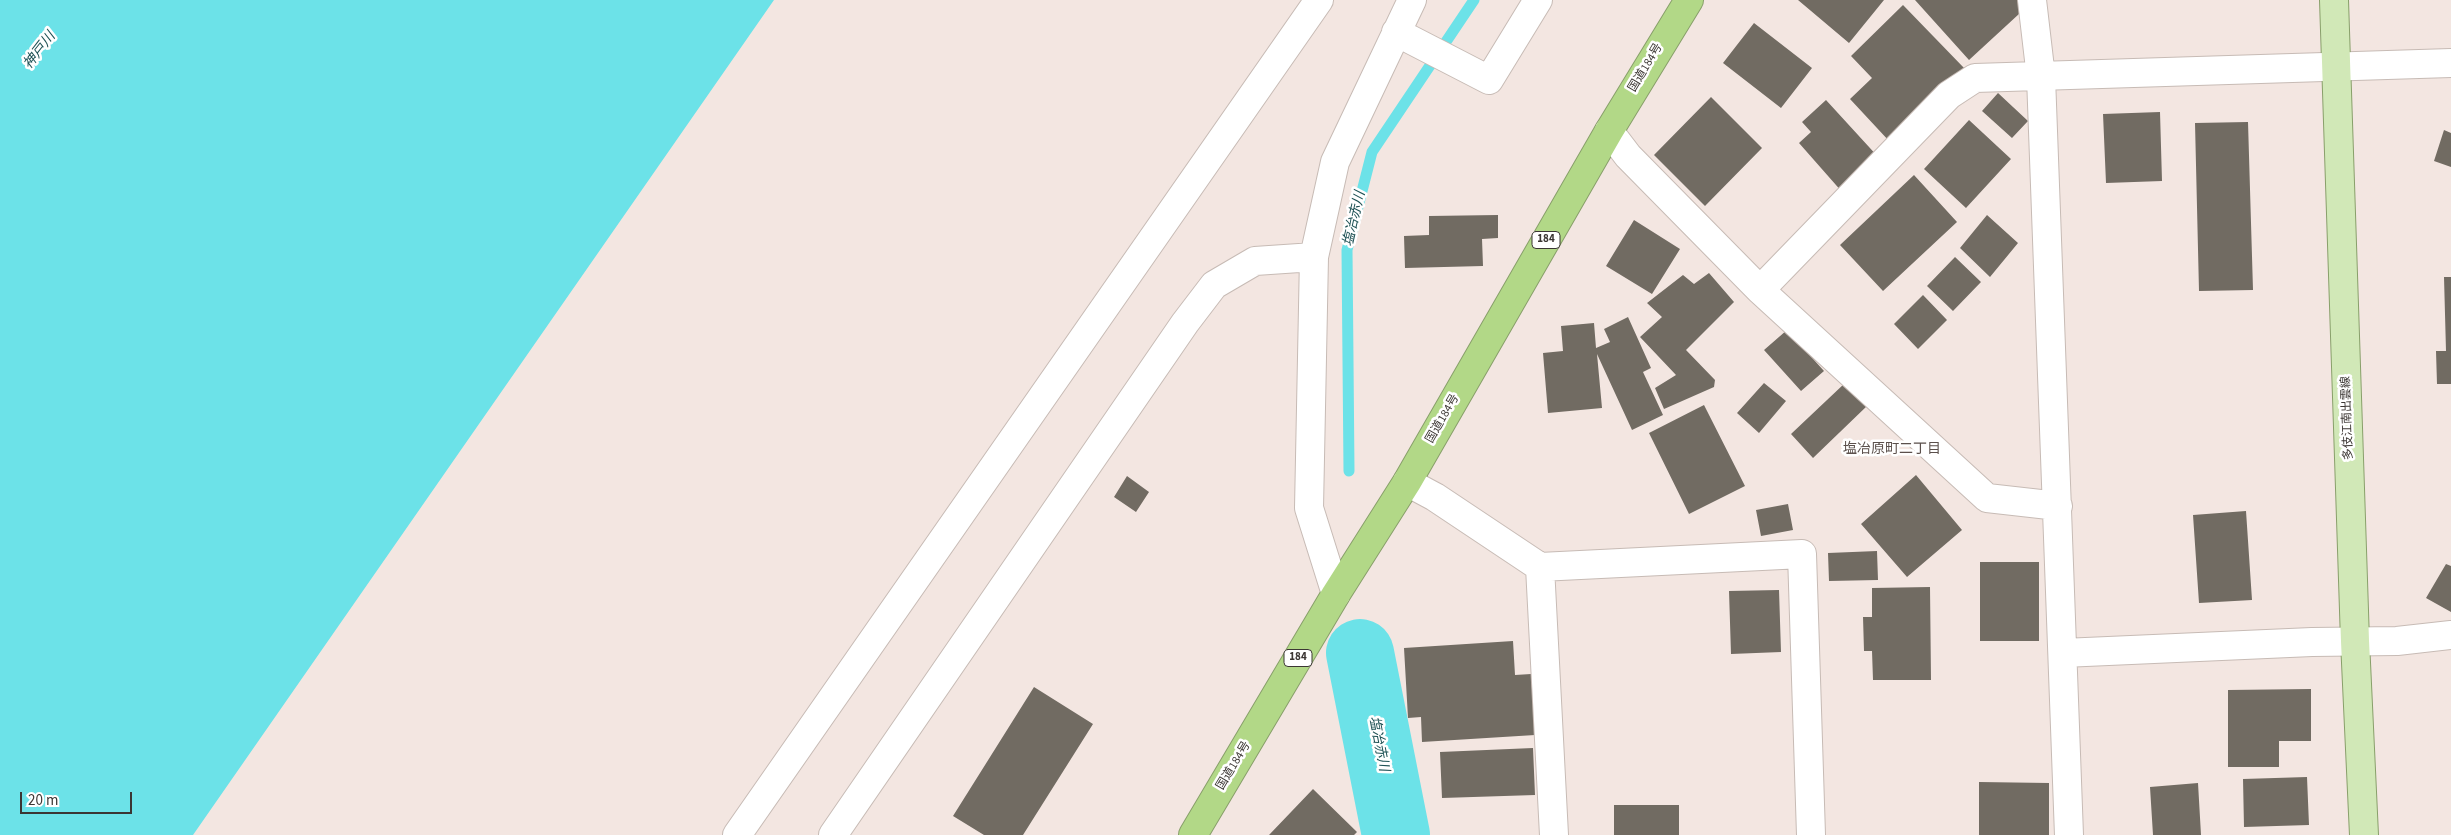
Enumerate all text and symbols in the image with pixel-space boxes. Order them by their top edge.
water label: 神戸川 [20,29,60,73]
street label: 国道184号 [1626,41,1666,95]
water label: 塩冶赤川 [1341,190,1369,248]
road number: 184 [1532,232,1560,248]
street label: 多伎江南出雲線 [2339,376,2357,460]
street label: 国道184号 [1423,392,1463,446]
district label: 塩冶原町二丁目 [1843,442,1941,458]
road number: 184 [1284,650,1312,666]
water label: 塩冶赤川 [1364,715,1392,773]
street label: 国道184号 [1214,739,1254,793]
scale bar [22,782,135,814]
text: 20 m [28,790,58,811]

